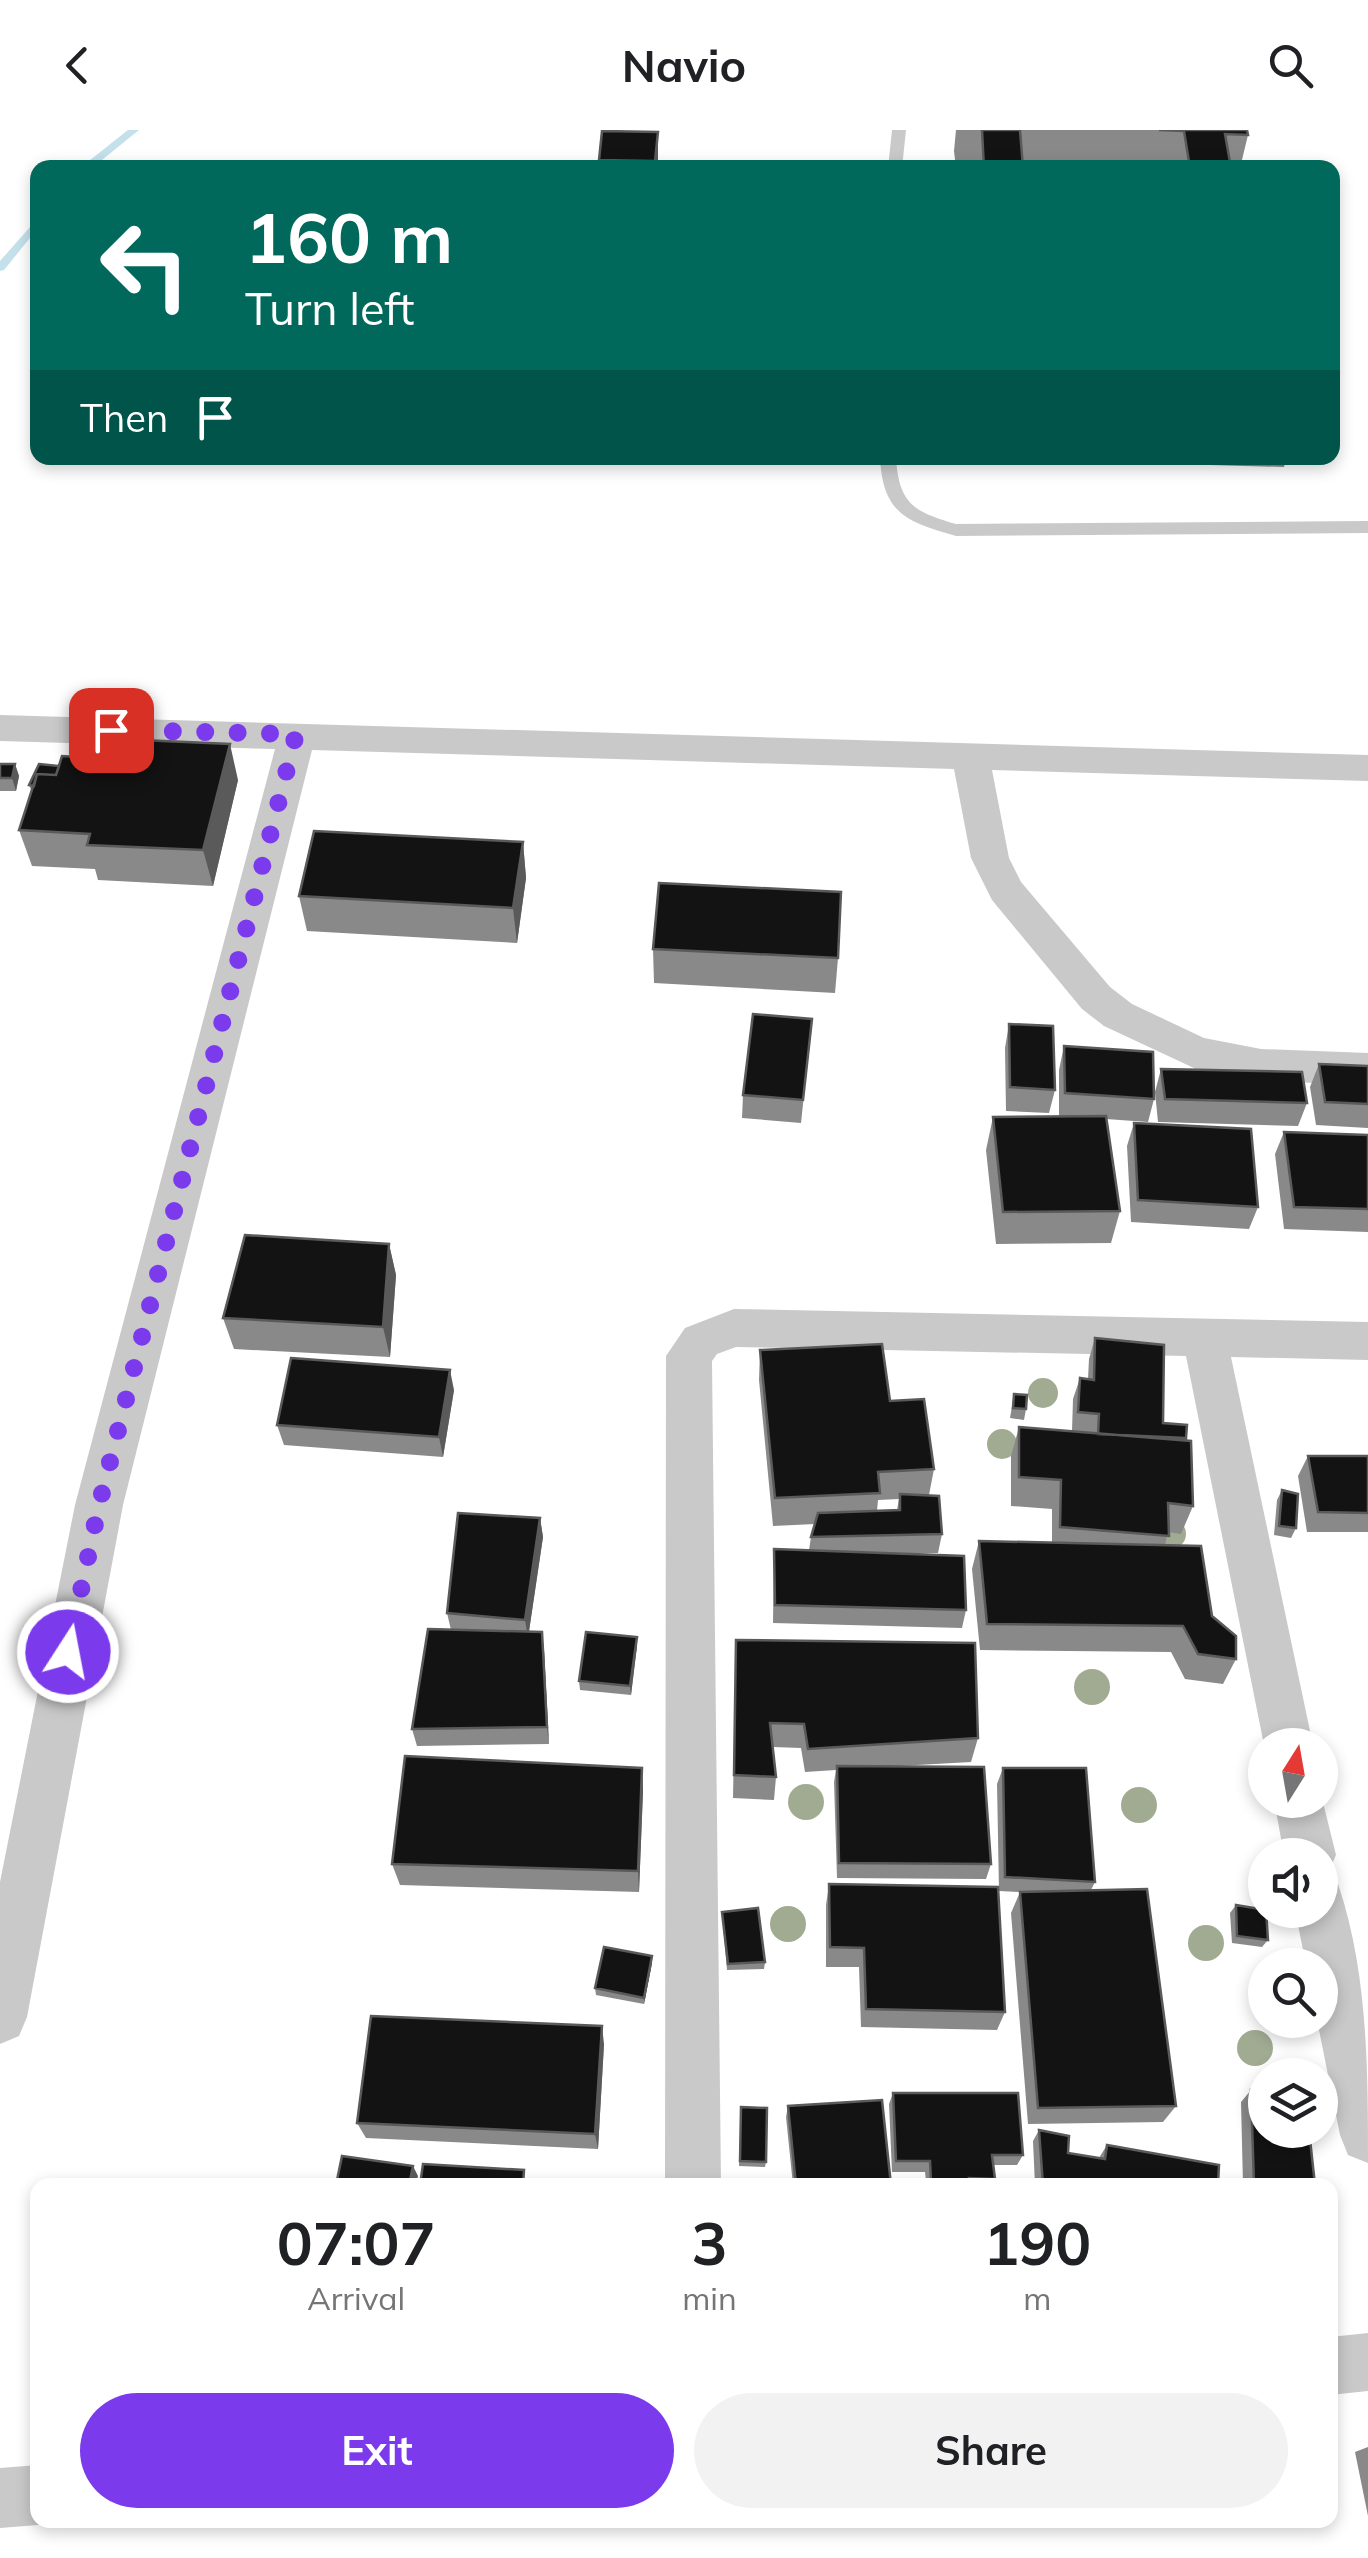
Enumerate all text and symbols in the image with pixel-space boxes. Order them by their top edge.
text: Navio [622,37,746,93]
icon: back [50,38,105,93]
icon: search [1263,38,1318,93]
text: 160 m [245,193,453,281]
icon: left [80,200,210,330]
text: Turn left [245,280,414,336]
icon: arrive [188,390,243,445]
text: Then [80,394,168,442]
pin [69,688,154,773]
icon: arrive [84,703,139,758]
position arrow [16,1600,120,1704]
north arrow [1248,1728,1338,1818]
map controls [1248,1728,1338,2148]
button: sound [1248,1838,1338,1928]
button: search [1248,1948,1338,2038]
button: layers [1248,2058,1338,2148]
text: 07:07 [277,2205,436,2280]
text: 3 [691,2205,727,2280]
text: 190 [983,2205,1091,2280]
text: Arrival [307,2278,405,2318]
text: min [682,2278,737,2318]
text: m [1023,2278,1051,2318]
button: Exit [80,2393,674,2508]
button: Share [694,2393,1288,2508]

